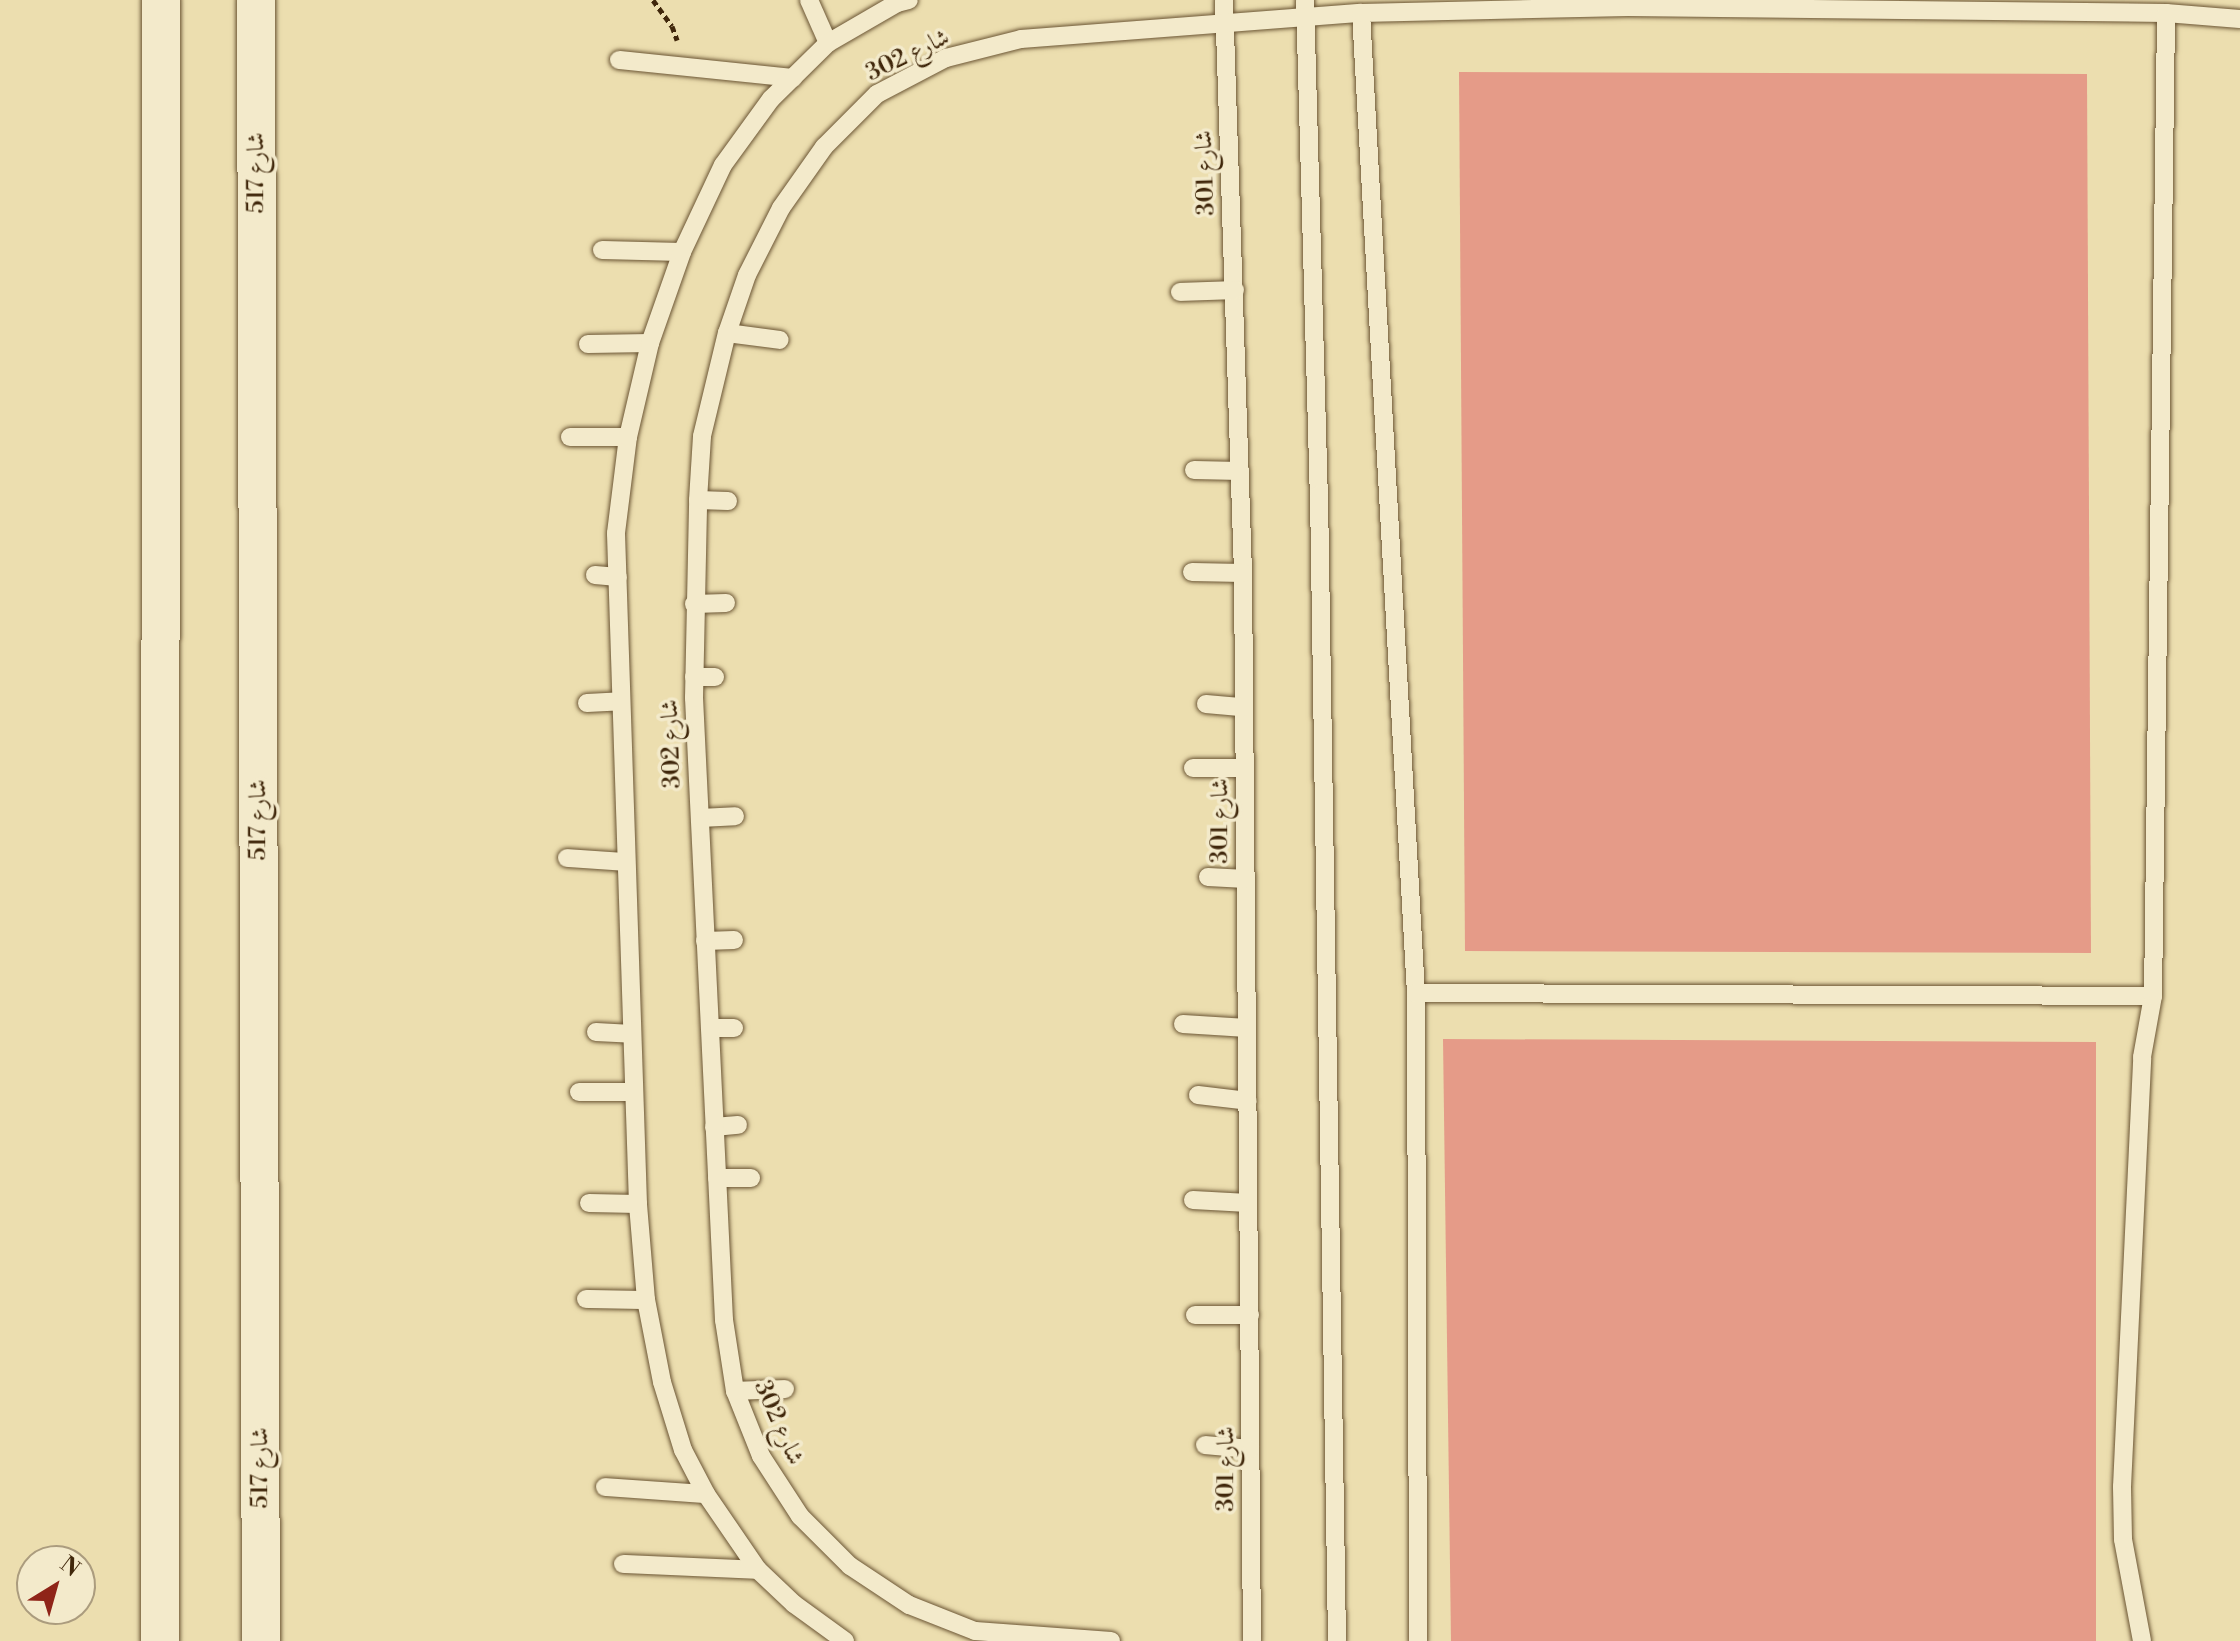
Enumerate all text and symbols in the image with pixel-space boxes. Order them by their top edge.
street label: شارع 302 [862,24,954,88]
street label: شارع 301 [1190,130,1222,216]
street label: شارع 517 [243,132,271,214]
street label: شارع 302 [656,699,688,789]
street label: شارع 301 [1207,778,1235,864]
street label: شارع 517 [245,779,273,861]
street label: شارع 302 [747,1376,809,1470]
street label: شارع 301 [1213,1426,1241,1512]
street label: شارع 517 [247,1427,275,1509]
north arrow [16,1545,96,1625]
text: N [54,1551,85,1583]

